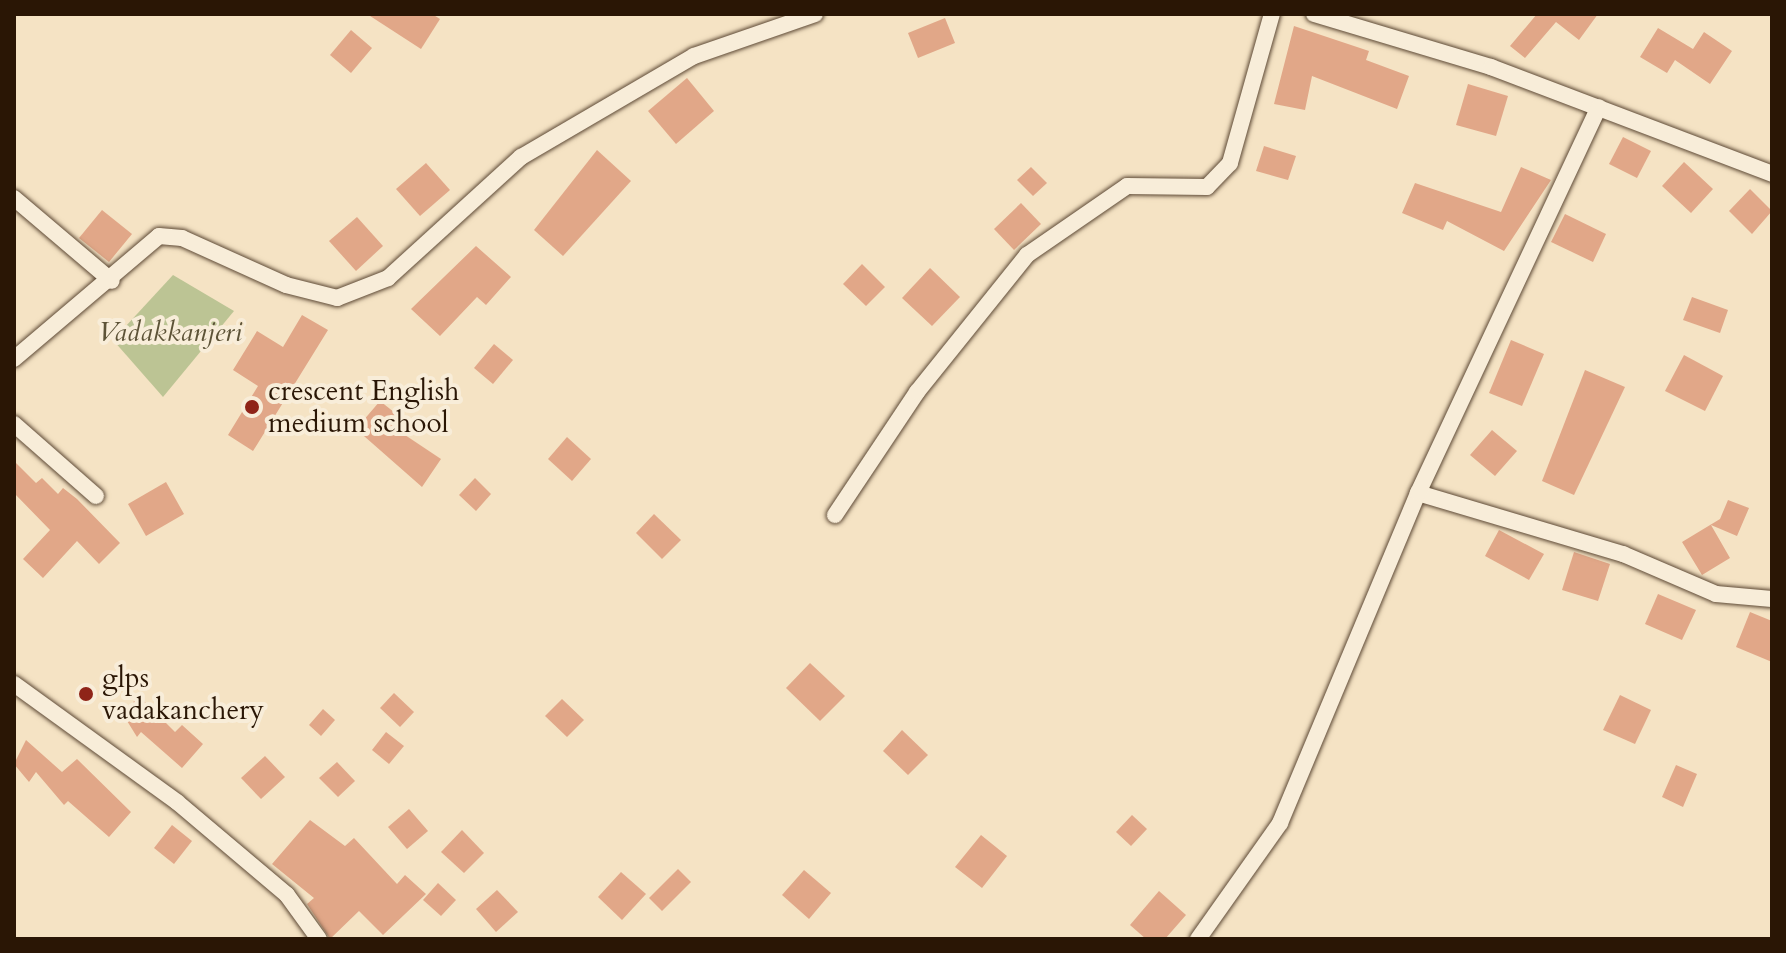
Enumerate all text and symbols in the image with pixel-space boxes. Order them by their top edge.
park label: Vadakkanjeri [98,315,242,349]
place label: crescent English medium school [268,374,459,440]
marker: crescent English medium school [243,398,261,416]
place label: glps vadakanchery [102,661,264,727]
marker: glps vadakanchery [77,685,95,703]

